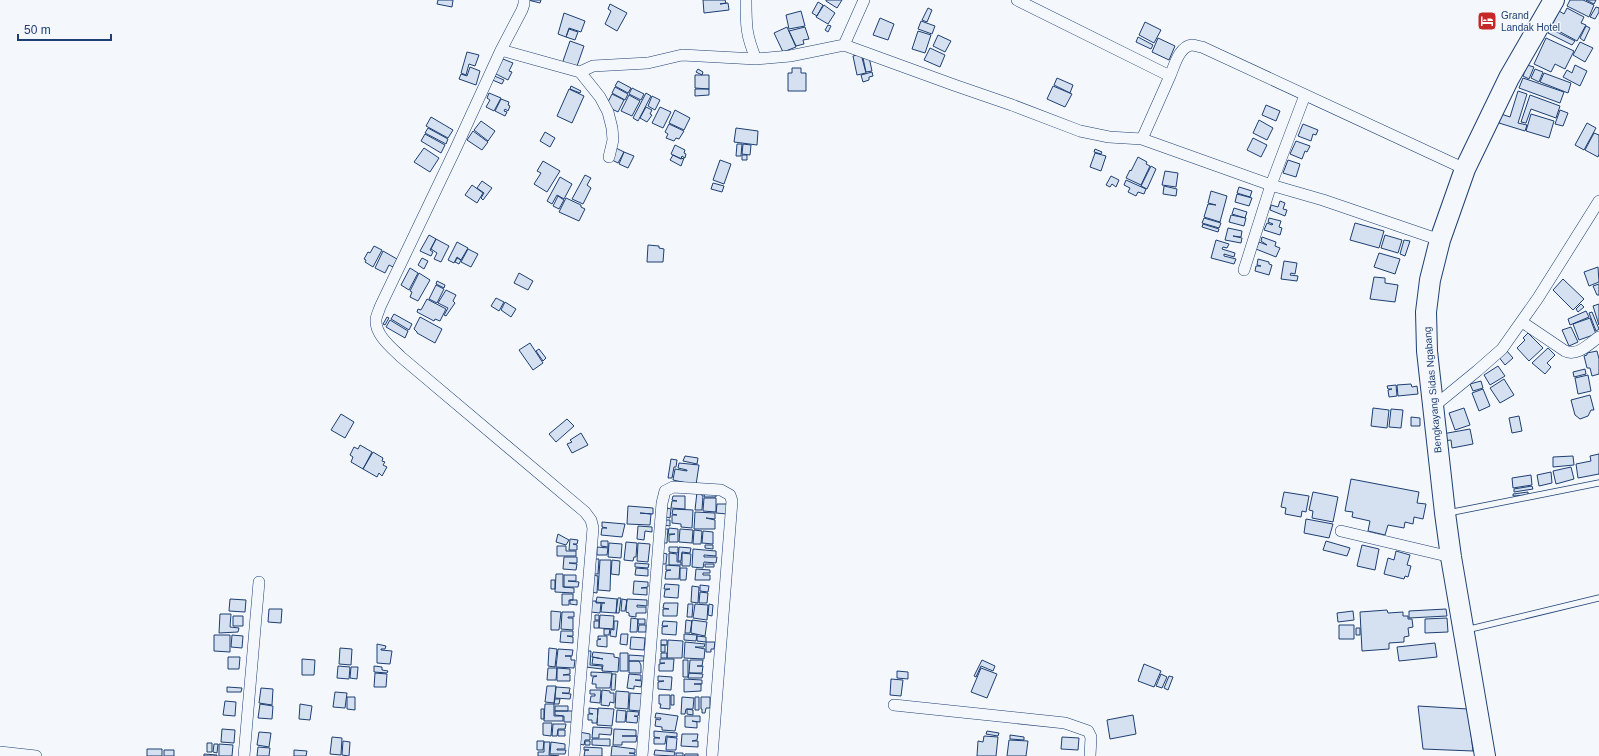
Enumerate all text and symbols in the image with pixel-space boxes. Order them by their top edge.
hotel icon: Grand Landak Hotel [1476,10,1498,32]
place label: Grand Landak Hotel [1501,10,1560,33]
scale bar [18,16,111,42]
text: 50 m [24,23,51,37]
street label: Bengkayang Sidas Ngabang [1421,326,1444,454]

